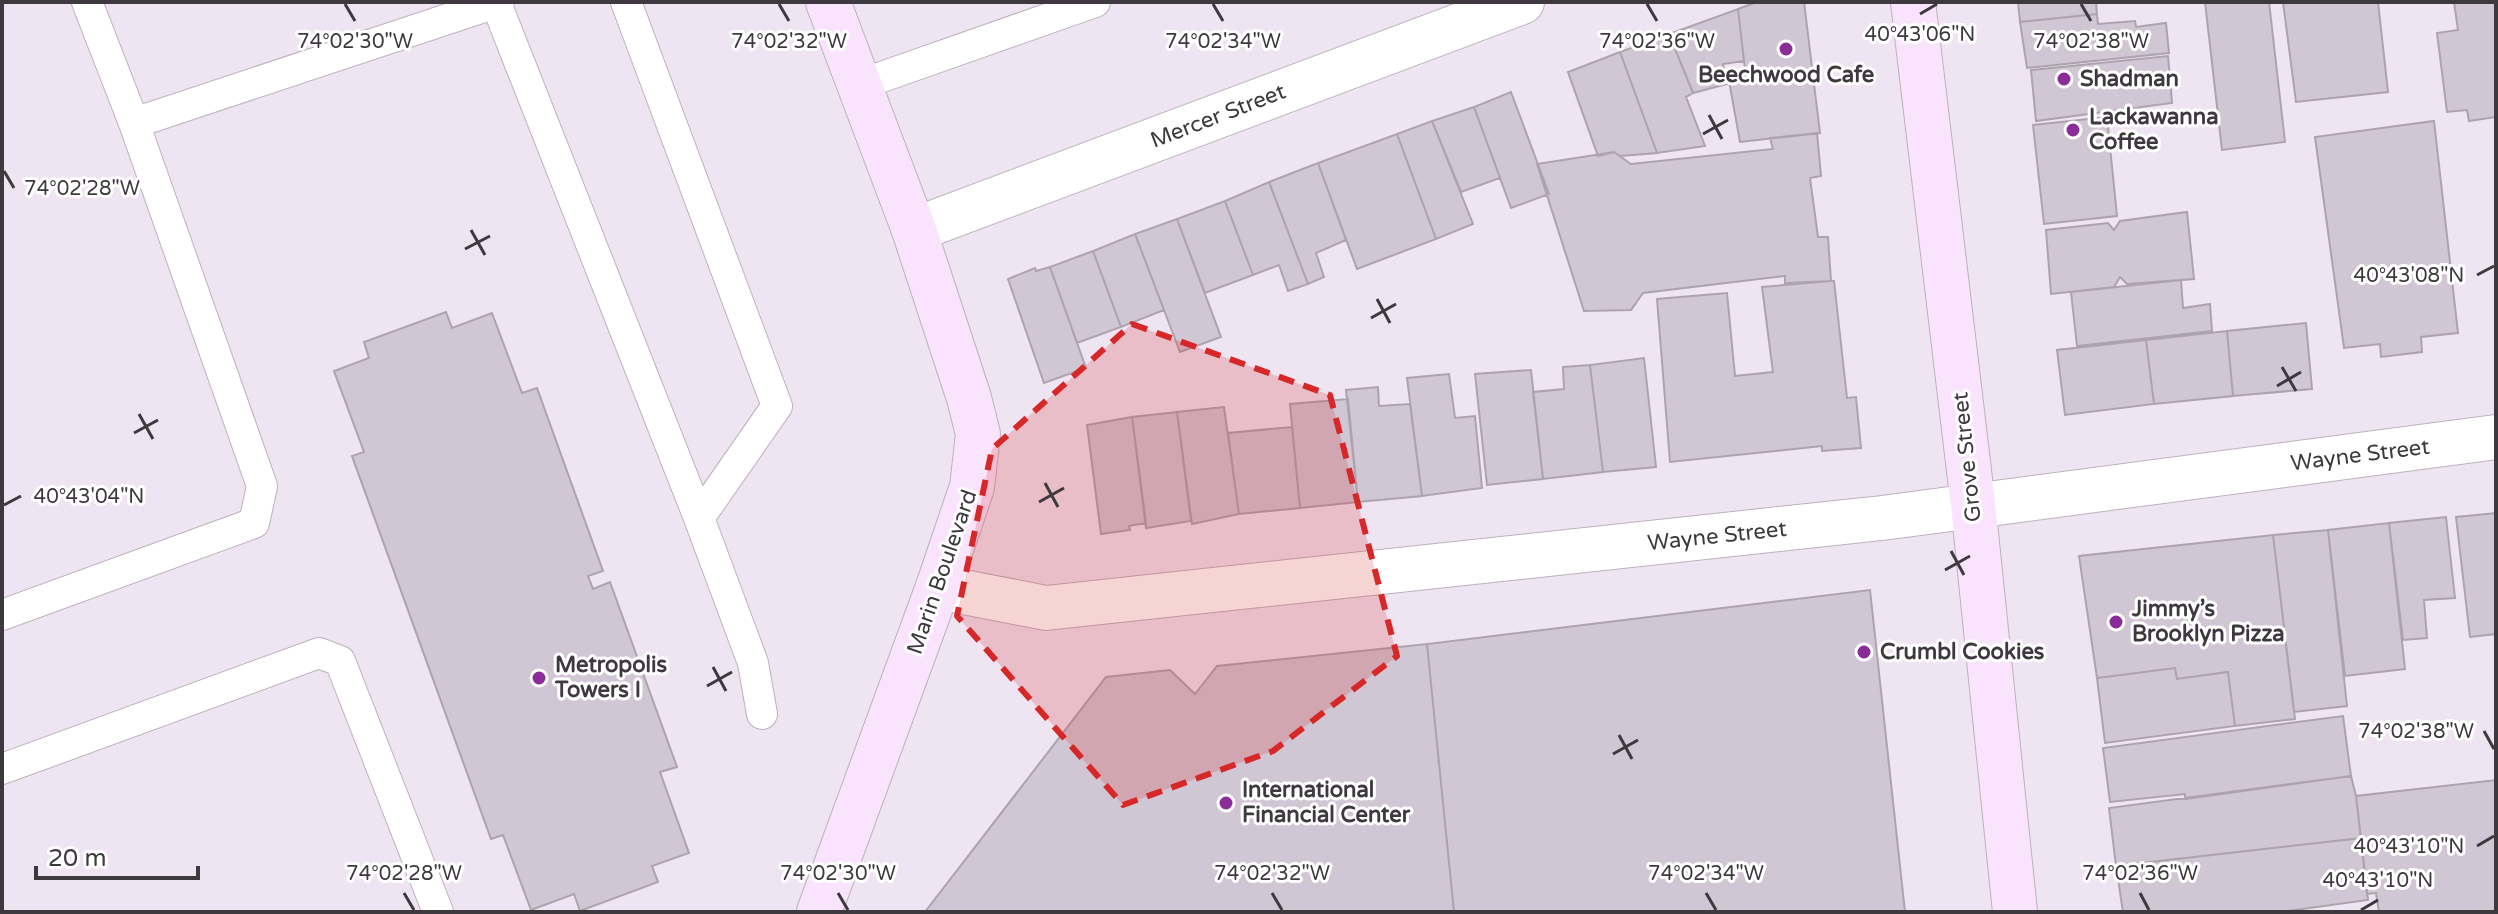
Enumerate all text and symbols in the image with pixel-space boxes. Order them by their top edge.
text: 40°43'06"N [1865,23,1975,47]
text: 74°02'30"W [297,30,413,54]
text: 74°02'32"W [731,30,847,54]
text: 74°02'34"W [1165,30,1281,54]
text: 74°02'36"W [1599,30,1715,54]
text: 74°02'38"W [2033,30,2149,54]
marker: Beechwood Cafe [1777,40,1795,58]
place label: Beechwood Cafe [1698,62,1874,88]
place label: Shadman [2080,66,2179,92]
marker: Shadman [2055,70,2073,88]
street label: Mercer Street [1147,78,1289,154]
place label: Lackawanna Coffee [2089,104,2219,155]
marker: Lackawanna Coffee [2064,121,2082,139]
text: 74°02'28"W [24,177,140,201]
text: 40°43'08"N [2354,264,2464,288]
street label: Grove Street [1947,391,1987,523]
street label: Wayne Street [2289,434,2431,476]
text: 40°43'04"N [34,485,144,509]
street label: Marin Boulevard [902,486,982,658]
street label: Wayne Street [1646,516,1788,556]
place label: Jimmy’s Brooklyn Pizza [2131,596,2285,647]
marker: Jimmy’s Brooklyn Pizza [2107,613,2125,631]
place label: Crumbl Cookies [1880,639,2045,665]
marker: Crumbl Cookies [1855,643,1873,661]
place label: Metropolis Towers I [554,652,667,703]
marker: Metropolis Towers I [530,669,548,687]
text: 74°02'38"W [2358,720,2474,744]
place label: International Financial Center [1242,777,1411,828]
marker: International Financial Center [1217,794,1235,812]
scale bar [36,830,198,880]
text: 40°43'10"N [2354,835,2464,859]
text: 20 m [48,844,106,873]
text: 74°02'28"W [346,862,462,886]
text: 74°02'30"W [780,862,896,886]
text: 74°02'32"W [1214,862,1330,886]
text: 74°02'34"W [1648,862,1764,886]
text: 74°02'36"W [2082,862,2198,886]
text: 40°43'10"N [2323,869,2433,893]

